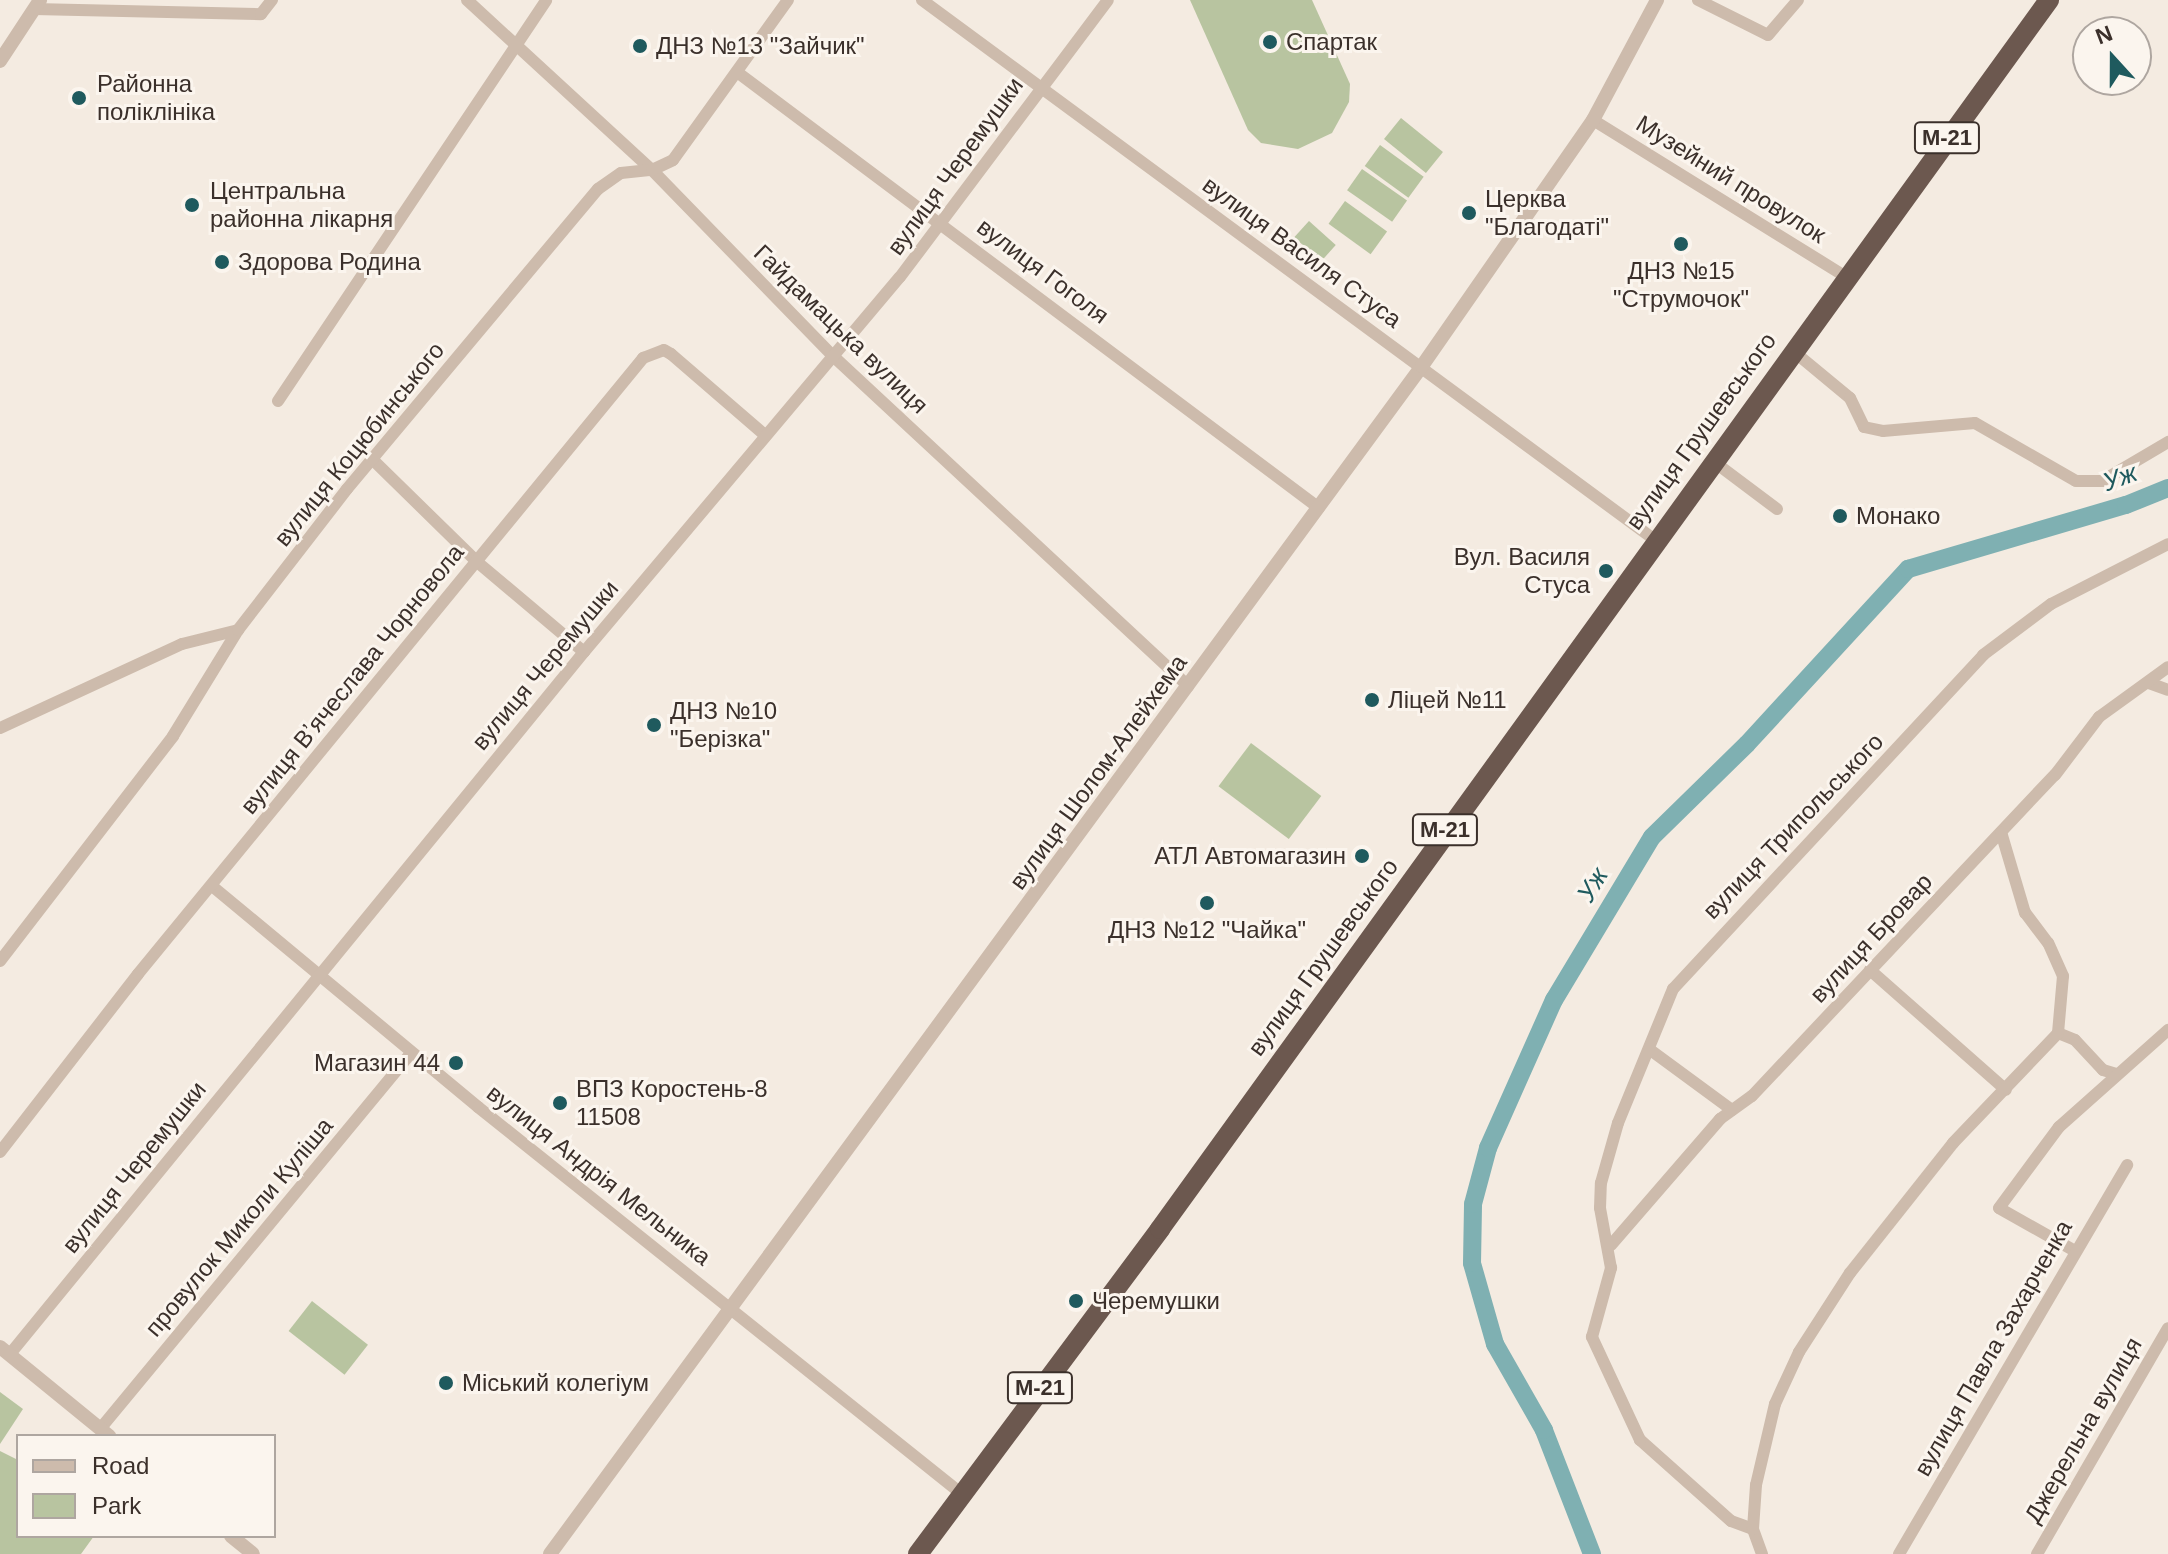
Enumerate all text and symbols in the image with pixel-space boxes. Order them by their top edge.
north arrow [2072,16,2152,96]
text: N [2092,20,2116,50]
place label: Спартак [1286,28,1377,56]
place label: ДНЗ №13 "Зайчик" [656,32,865,60]
marker: Спартак [1261,33,1279,51]
marker: ДНЗ №13 "Зайчик" [631,37,649,55]
place label: Районна поліклініка [97,70,215,126]
street label: вулиця Черемушки [881,72,1029,260]
marker: Районна поліклініка [68,87,90,109]
street label: Музейний провулок [1631,109,1831,249]
road number: М-21 [1913,120,1981,156]
street label: вулиця Василя Стуса [1197,170,1407,334]
place label: Центральна районна лікарня [210,177,393,233]
place label: Церква "Благодаті" [1485,185,1609,241]
marker: Центральна районна лікарня [181,194,203,216]
marker: Церква "Благодаті" [1460,204,1478,222]
street label: вулиця Гоголя [972,212,1114,330]
marker: ДНЗ №15 "Струмочок" [1672,235,1690,253]
street label: Гайдамацька вулиця [748,238,934,420]
place label: Здорова Родина [238,248,421,276]
marker: Здорова Родина [213,253,231,271]
place label: ДНЗ №15 "Струмочок" [1613,257,1749,313]
street label: вулиця Грушевського [1620,327,1782,535]
street label: вулиця Коцюбинського [268,336,450,552]
water label: Уж [2099,457,2141,499]
place label: Монако [1856,502,1940,530]
marker: Монако [1831,507,1849,525]
street label: вулиця Вʼячеслава Чорновола [234,538,470,820]
place label: Вул. Василя Стуса [1454,543,1590,599]
marker: Вул. Василя Стуса [1597,562,1615,580]
street label: вулиця Черемушки [466,574,624,756]
street label: вулиця Шолом-Алейхема [1003,649,1193,895]
place label: Ліцей №11 [1388,686,1507,714]
marker: Ліцей №11 [1363,691,1381,709]
place label: ДНЗ №10 "Берізка" [670,697,777,753]
marker: ДНЗ №10 "Берізка" [645,716,663,734]
street label: вулиця Трипольського [1697,727,1889,925]
road number: М-21 [1411,812,1479,848]
place label: АТЛ Автомагазин [1154,842,1346,870]
marker: АТЛ Автомагазин [1353,847,1371,865]
street label: вулиця Грушевського [1242,853,1404,1061]
water label: Уж [1571,862,1615,908]
street label: вулиця Бровар [1804,867,1938,1009]
marker: ДНЗ №12 "Чайка" [1198,894,1216,912]
place label: ДНЗ №12 "Чайка" [1108,916,1306,944]
place label: Магазин 44 [314,1049,440,1077]
marker: Магазин 44 [447,1054,465,1072]
street label: вулиця Черемушки [56,1075,212,1259]
place label: ВПЗ Коростень-8 11508 [576,1075,768,1131]
street label: вулиця Андрія Мельника [481,1079,717,1271]
marker: ВПЗ Коростень-8 11508 [551,1094,569,1112]
street label: провулок Миколи Куліша [139,1112,339,1342]
street label: вулиця Павла Захарченка [1908,1215,2078,1481]
place label: Черемушки [1092,1287,1220,1315]
marker: Черемушки [1067,1292,1085,1310]
street label: Джерельна вулиця [2018,1332,2148,1528]
place label: Міський колегіум [462,1369,649,1397]
road number: М-21 [1006,1370,1074,1406]
marker: Міський колегіум [437,1374,455,1392]
legend [16,1434,276,1538]
text: Road [92,1452,149,1479]
text: Park [92,1492,141,1519]

